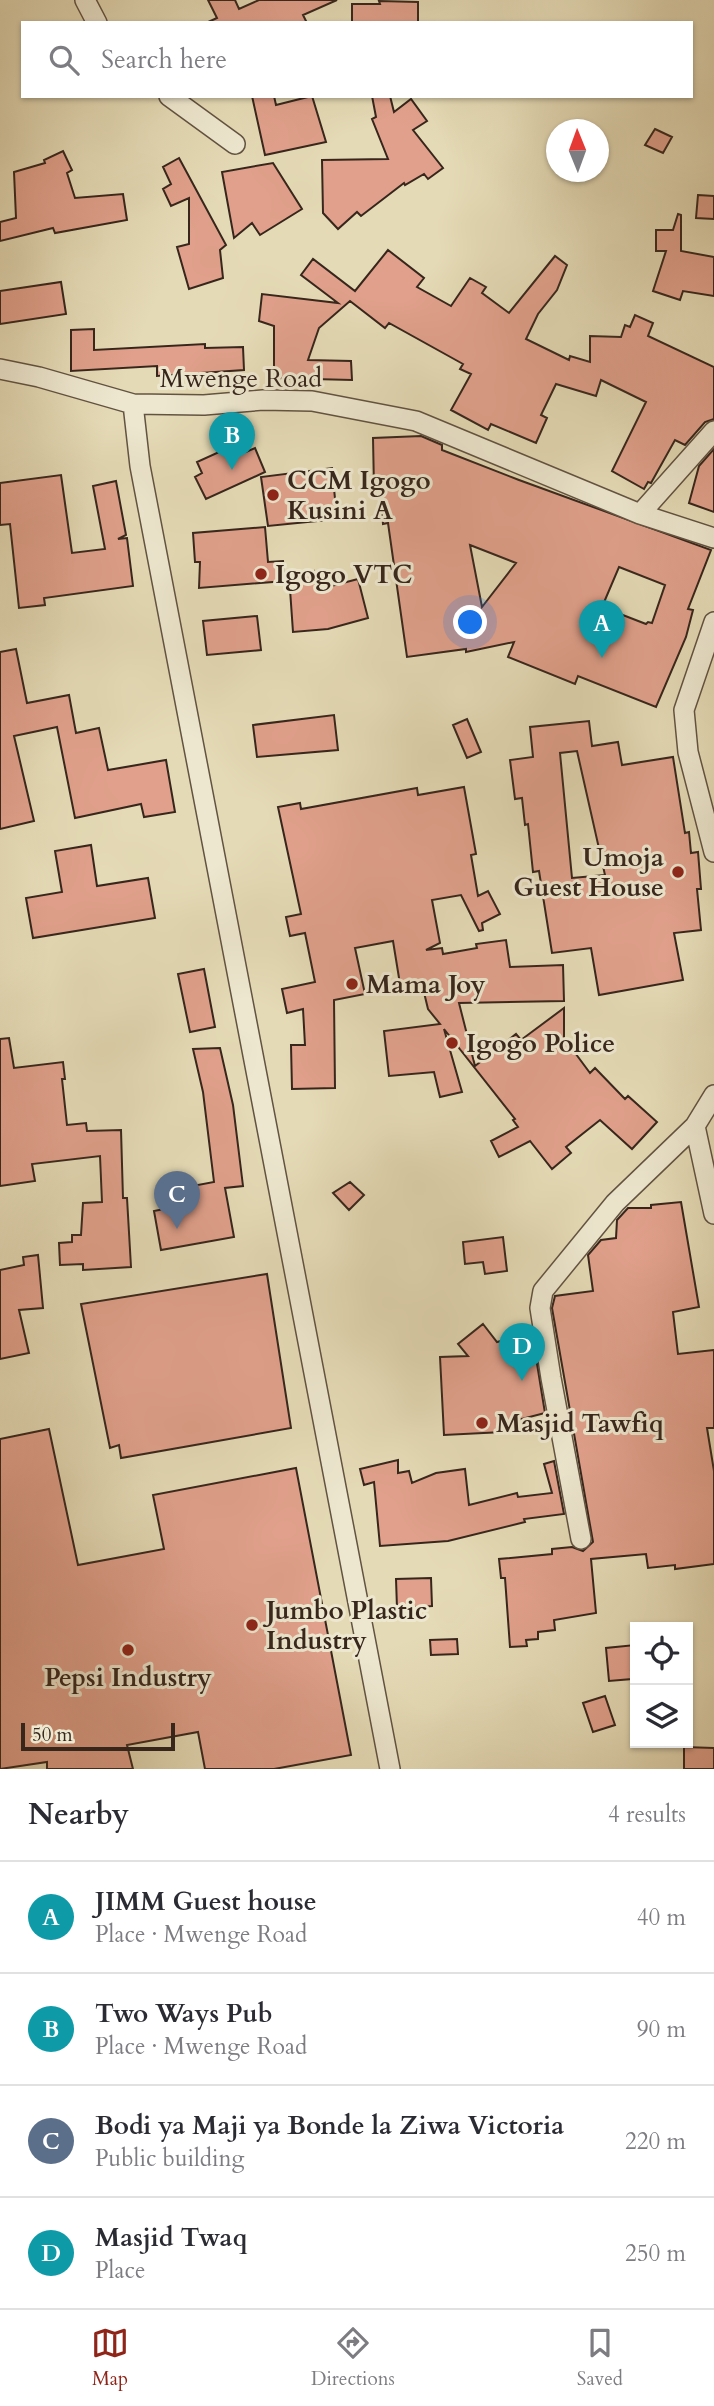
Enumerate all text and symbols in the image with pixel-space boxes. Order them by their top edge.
search box [21,21,693,98]
icon: search [45,41,83,79]
text: Search here [101,42,227,77]
north arrow [546,119,609,182]
street label: Mwenge Road [160,361,322,396]
pin: B [209,412,255,470]
place label: CCM Igogo Kusini A [287,463,431,528]
marker: CCM Igogo Kusini A [265,487,281,503]
place label: Igogo VTC [275,557,413,592]
marker: Igogo VTC [253,566,269,582]
pin: A [579,600,625,658]
your location [453,605,487,639]
place label: Umoja Guest House [513,840,664,905]
marker: Umoja Guest House [670,864,686,880]
place label: Mama Joy [366,967,486,1002]
marker: Mama Joy [344,976,360,992]
place label: Igogo Police [466,1026,615,1061]
marker: Igogo Police [444,1035,460,1051]
pin: C [154,1171,200,1229]
pin: D [499,1323,545,1381]
place label: Masjid Tawfiq [496,1406,664,1441]
marker: Masjid Tawfiq [474,1415,490,1431]
place label: Jumbo Plastic Industry [262,1593,427,1658]
marker: Jumbo Plastic Industry [244,1617,260,1633]
map controls [630,1622,693,1748]
button: locate [630,1622,693,1685]
marker: Pepsi Industry [120,1642,136,1658]
place label: Pepsi Industry [44,1660,212,1695]
button: layers [630,1685,693,1748]
scale bar [21,1720,175,1752]
text: 50 m [32,1722,73,1748]
text: Nearby [28,1794,129,1835]
text: 4 results [608,1799,686,1830]
text: JIMM Guest house [95,1884,317,1919]
text: A [42,1902,60,1933]
text: 40 m [637,1902,686,1933]
text: Place · Mwenge Road [95,1919,307,1950]
text: Two Ways Pub [95,1996,273,2031]
text: B [43,2014,59,2045]
text: 90 m [637,2014,686,2045]
text: Place · Mwenge Road [95,2031,307,2062]
text: Bodi ya Maji ya Bonde la Ziwa Victoria [95,2108,564,2143]
text: C [42,2126,60,2157]
text: 220 m [625,2126,686,2157]
text: Public building [95,2143,245,2174]
text: Masjid Twaq [95,2220,247,2255]
text: D [41,2238,61,2269]
text: 250 m [625,2238,686,2269]
text: Place [95,2255,145,2286]
tab: Map [91,2324,129,2392]
tab: Directions [311,2324,395,2392]
tab: Saved [577,2324,623,2392]

